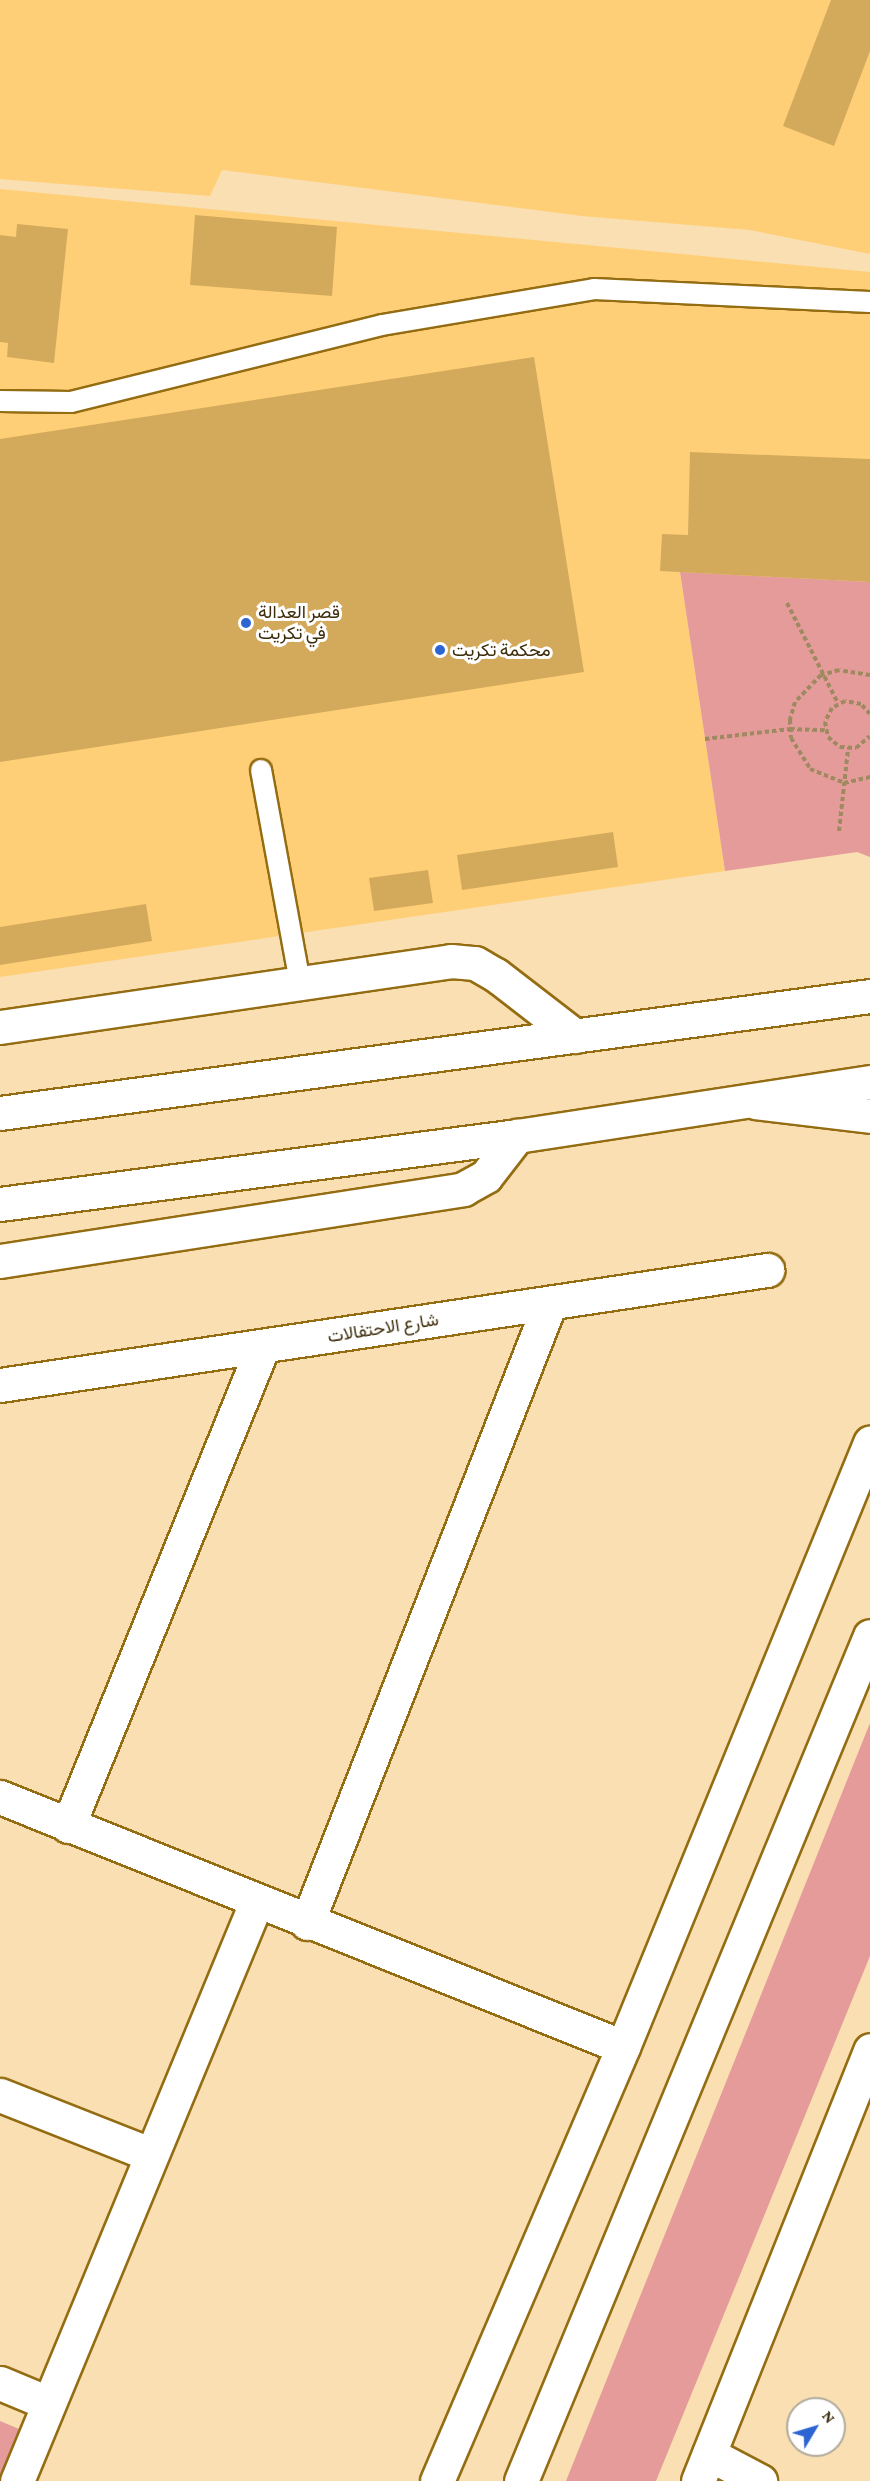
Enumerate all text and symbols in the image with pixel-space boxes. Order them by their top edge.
place label: قصر العدالة في تكريت [258,602,340,644]
marker: قصر العدالة في تكريت [239,616,253,630]
place label: محكمة تكريت [452,639,551,661]
marker: محكمة تكريت [433,643,447,657]
street label: شارع الاحتفالات [326,1309,440,1347]
north arrow [786,2397,846,2457]
text: N [819,2407,839,2426]

